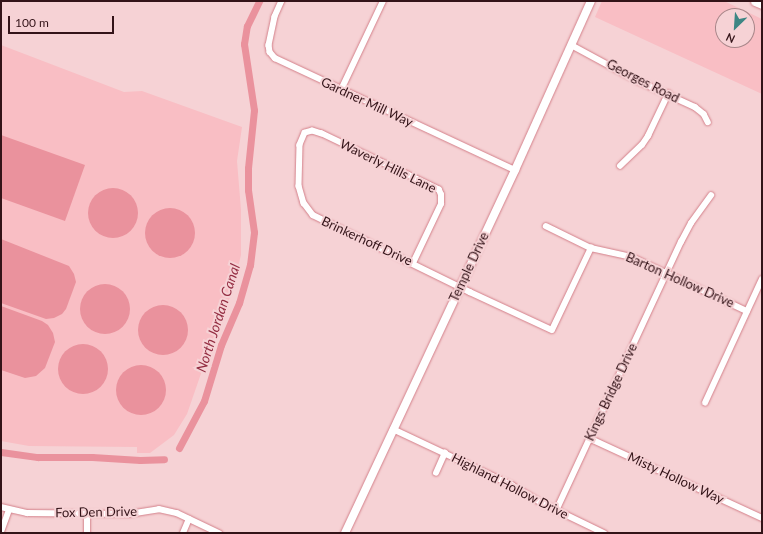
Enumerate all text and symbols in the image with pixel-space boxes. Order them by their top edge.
scale bar [10,8,116,34]
north arrow [715,8,755,48]
text: 100 m [15,15,49,30]
text: N [724,31,737,46]
street label: Georges Road [604,56,682,106]
street label: Gardner Mill Way [318,74,416,130]
street label: Waverly Hills Lane [337,136,439,196]
street label: Brinkerhoff Drive [319,213,415,269]
street label: Temple Drive [446,230,492,304]
street label: Barton Hollow Drive [623,249,737,311]
water label: North Jordan Canal [192,261,244,375]
street label: Kings Bridge Drive [582,341,640,443]
street label: Misty Hollow Way [625,449,727,507]
street label: Highland Hollow Drive [449,450,571,522]
street label: Fox Den Drive [55,503,137,521]

